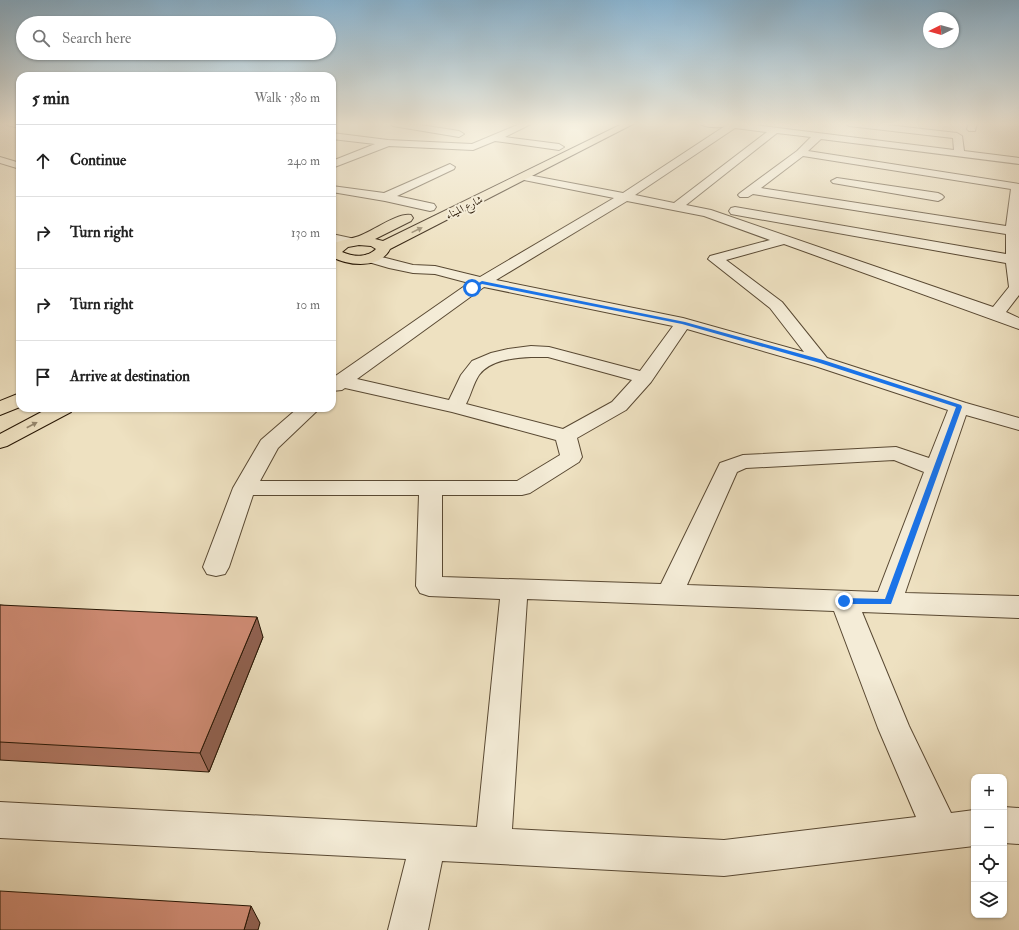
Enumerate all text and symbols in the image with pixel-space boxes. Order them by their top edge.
north arrow [923,12,959,48]
search box [16,16,336,60]
icon: search [30,27,52,49]
text: Search here [62,29,131,48]
text: 5 min [32,88,70,109]
text: Walk · 380 m [254,90,320,106]
icon: ahead [32,150,54,172]
text: Continue [70,151,126,170]
text: 240 m [287,153,320,169]
street label: شارع الميناء [443,193,486,225]
icon: right [32,222,54,244]
text: Turn right [70,223,133,242]
text: 130 m [291,225,320,241]
one-way arrow [412,227,423,233]
route start [463,279,481,297]
icon: right [32,294,54,316]
text: Turn right [70,295,133,314]
text: 10 m [296,297,320,313]
icon: arrive [32,366,54,388]
text: Arrive at destination [70,367,190,386]
one-way arrow [26,422,38,428]
route end [835,592,853,610]
map controls [971,774,1007,918]
button: + [971,774,1007,810]
button: − [971,810,1007,846]
button: locate [971,846,1007,882]
button: layers [971,882,1007,918]

